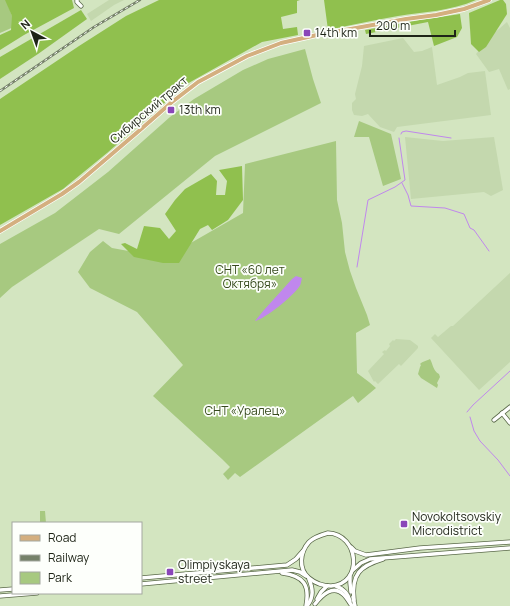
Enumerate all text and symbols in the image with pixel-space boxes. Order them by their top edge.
north arrow [12,12,52,52]
scale bar [370,12,455,38]
text: N [17,16,33,32]
text: 200 m [376,17,410,34]
place label: 14th km [315,24,357,41]
marker: 14th km [302,28,312,38]
street label: Сибирский тракт [106,72,191,147]
place label: 13th km [179,101,221,118]
marker: 13th km [166,105,176,115]
park label: СНТ «60 лет Октября» [215,261,285,292]
park label: СНТ «Уралец» [205,402,285,419]
place label: Novokoltsovskiy Microdistrict [412,508,502,539]
marker: Novokoltsovskiy Microdistrict [399,519,409,529]
legend [12,522,142,594]
text: Road [48,529,76,546]
text: Railway [48,549,90,566]
place label: Olimpiyskaya street [178,556,250,587]
marker: Olimpiyskaya street [165,567,175,577]
text: Park [48,569,73,586]

